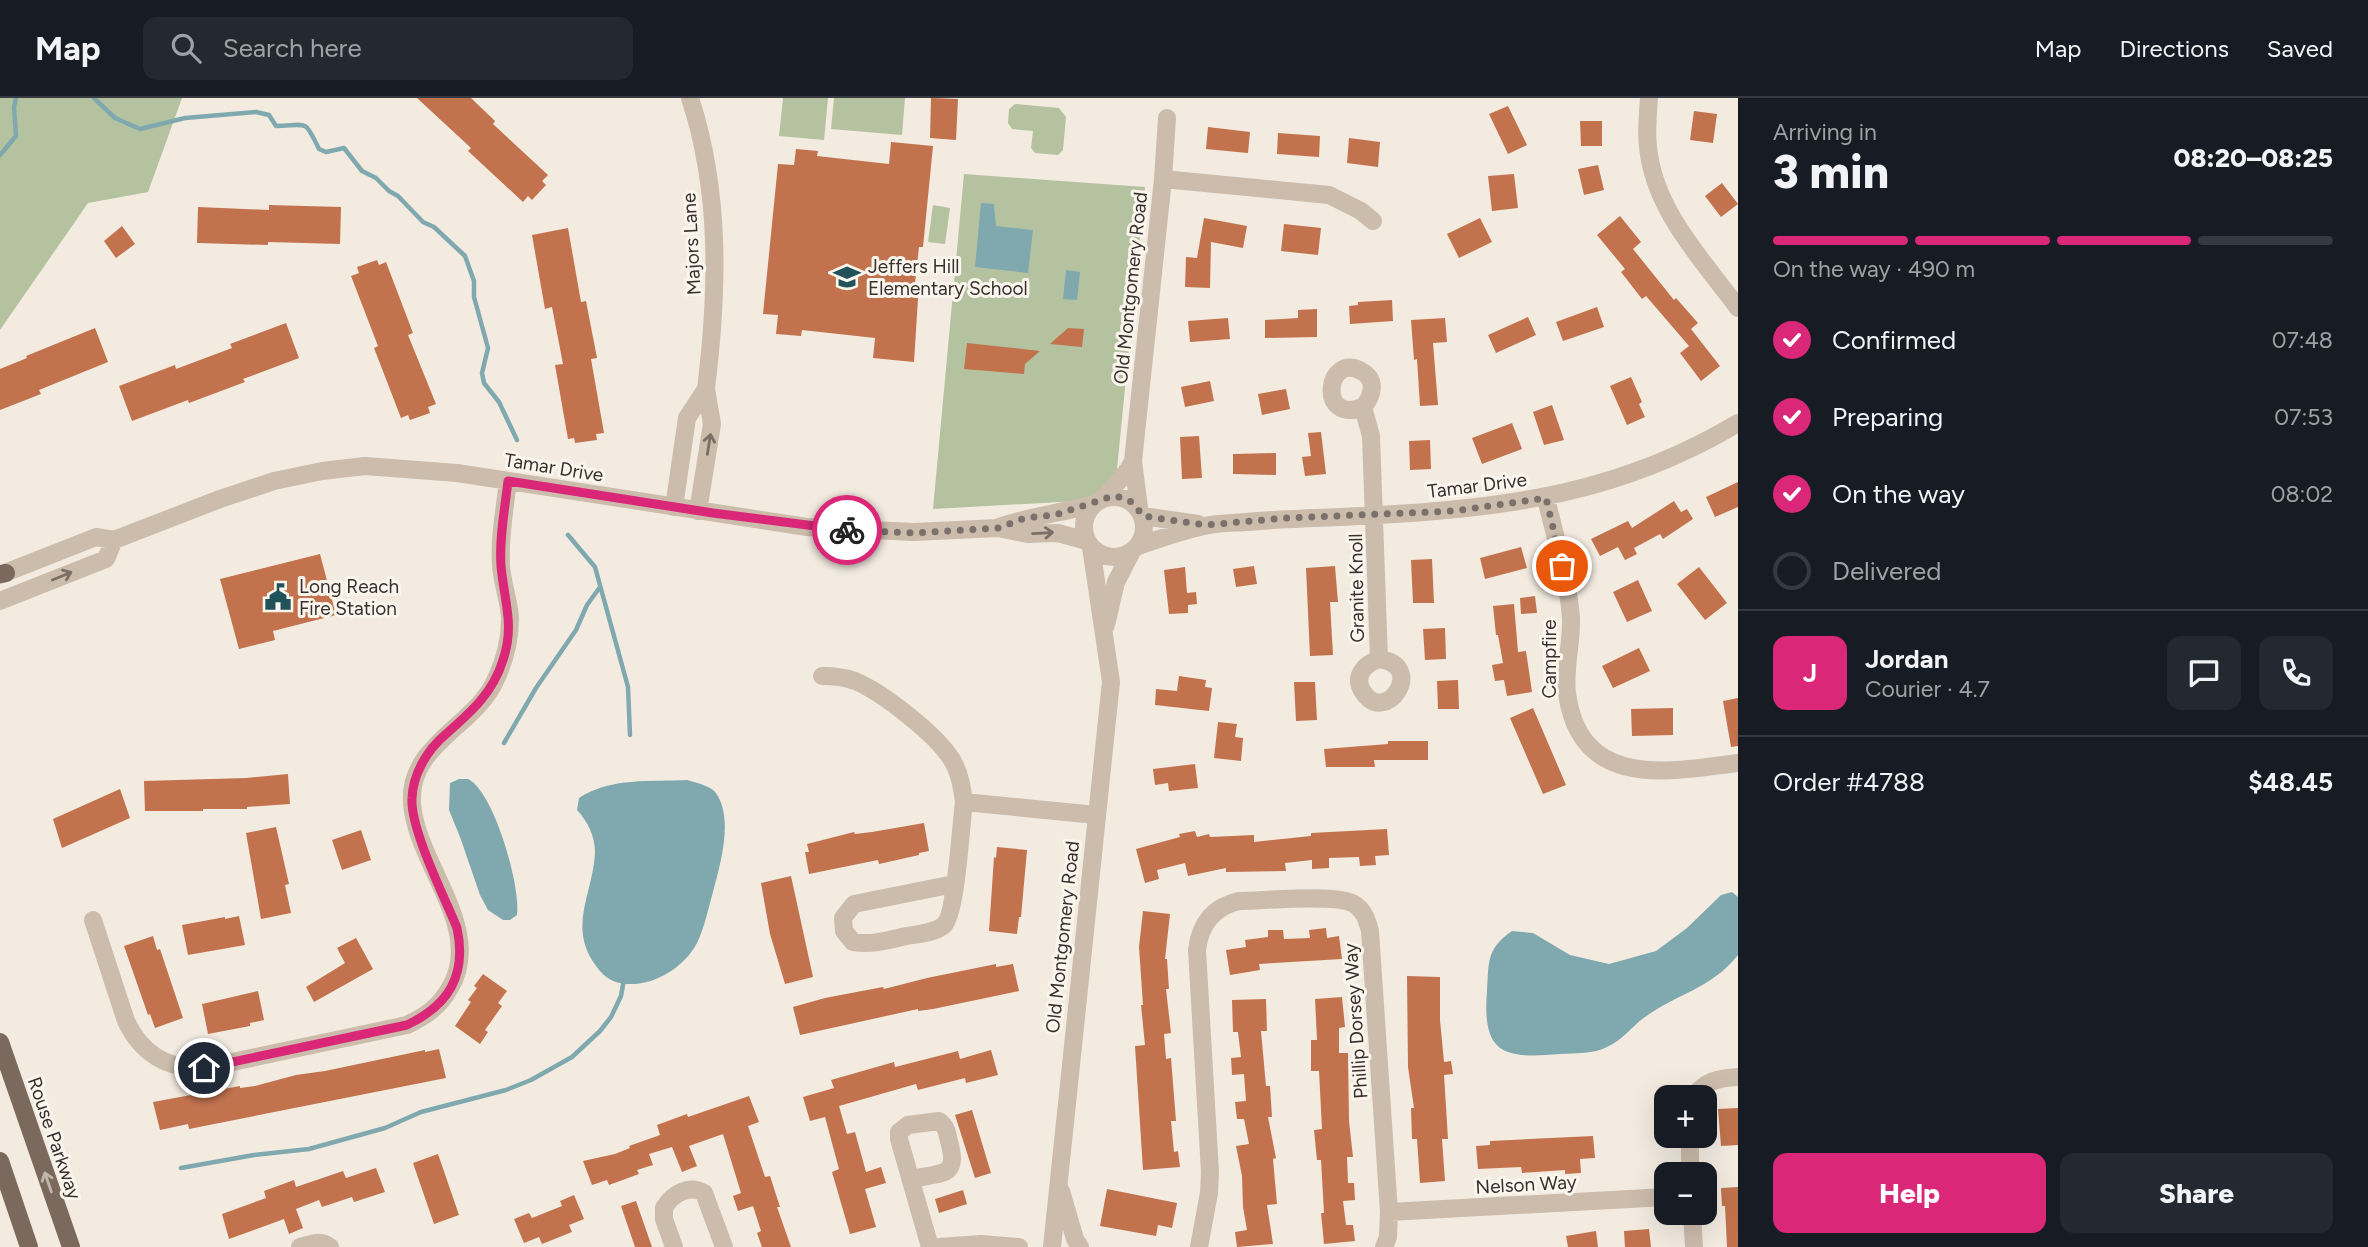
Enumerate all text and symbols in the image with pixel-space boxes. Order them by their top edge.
search box [143,17,633,80]
text: Map [35,29,101,68]
icon: search [167,29,205,67]
text: Search here [223,32,362,64]
text: Map [2035,34,2081,63]
text: Directions [2119,34,2229,63]
text: Saved [2267,34,2333,63]
text: Arriving in [1773,118,1877,146]
text: 08:20–08:25 [2173,142,2333,174]
text: 3 min [1773,144,1889,200]
street label: Old Montgomery Road [1109,191,1152,385]
street label: Majors Lane [677,192,706,296]
place label: Jeffers Hill Elementary School [868,255,1028,300]
text: On the way · 490 m [1773,255,1975,283]
school or university icon: Jeffers Hill Elementary School [832,262,862,292]
icon: check [1773,321,1811,359]
text: Confirmed [1832,324,1956,356]
text: 07:48 [2272,326,2333,354]
icon: check [1773,398,1811,436]
text: Preparing [1832,401,1943,433]
text: 07:53 [2274,403,2333,431]
one-way arrow [703,433,716,455]
street label: Tamar Drive [503,448,605,487]
street label: Tamar Drive [1426,468,1528,503]
icon: check [1773,475,1811,513]
text: On the way [1832,478,1965,510]
text: 08:02 [2271,480,2333,508]
courier [812,495,882,565]
icon: bike [828,511,866,549]
one-way arrow [1031,526,1054,539]
street label: Granite Knoll [1344,533,1369,643]
pin [1532,536,1592,596]
icon: bag [1543,547,1581,585]
text: Delivered [1832,555,1941,587]
one-way arrow [51,569,73,582]
place label: Long Reach Fire Station [299,575,399,620]
public building icon: Long Reach Fire Station [263,582,293,612]
street label: Campfire [1538,619,1561,699]
button: chat [2167,636,2241,710]
button: phone [2259,636,2333,710]
text: Jordan [1865,643,1948,675]
text: J [1803,657,1817,689]
text: Courier · 4.7 [1865,675,1990,703]
text: Order #4788 [1773,766,1925,798]
text: $48.45 [2248,766,2333,798]
street label: Old Montgomery Road [1041,840,1084,1034]
street label: Phillip Dorsey Way [1339,942,1372,1100]
pin [174,1038,234,1098]
icon: home [185,1049,223,1087]
street label: Rouse Parkway [23,1074,86,1202]
map controls [1654,1085,1717,1225]
button: + [1654,1085,1717,1148]
button: Help [1773,1153,2046,1233]
button: Share [2060,1153,2333,1233]
button: − [1654,1162,1717,1225]
street label: Nelson Way [1475,1170,1577,1199]
one-way arrow [41,1172,53,1194]

